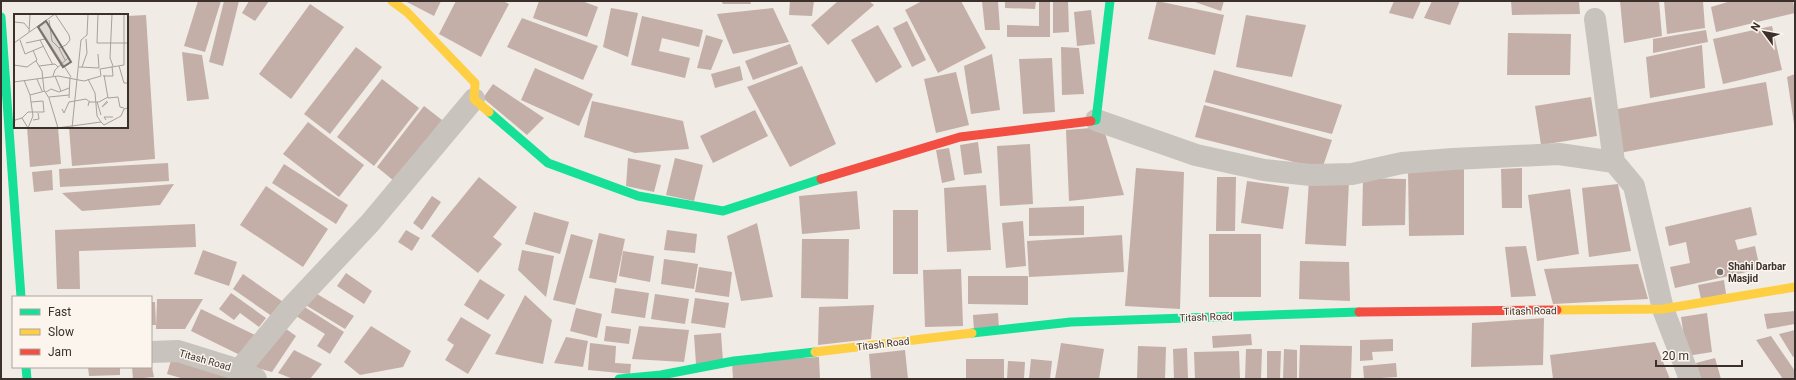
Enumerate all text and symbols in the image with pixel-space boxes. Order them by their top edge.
north arrow [1744,12,1784,52]
inset map [14,14,128,128]
text: N [1748,20,1764,34]
place label: Shahi Darbar Masjid [1728,261,1786,284]
marker: Shahi Darbar Masjid [1715,267,1725,277]
legend [12,296,152,368]
text: Fast [48,305,71,319]
street label: Titash Road [1503,305,1557,317]
street label: Titash Road [1179,311,1233,323]
text: Slow [48,325,74,339]
street label: Titash Road [856,335,910,353]
scale bar [1656,342,1742,368]
text: Jam [48,345,72,359]
street label: Titash Road [178,347,232,373]
text: 20 m [1662,349,1689,363]

